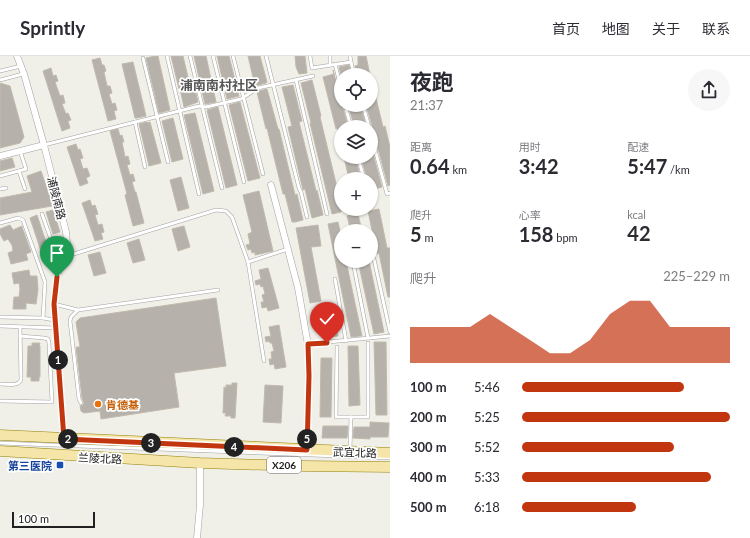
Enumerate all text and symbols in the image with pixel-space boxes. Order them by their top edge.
text: Sprintly [20,16,85,39]
text: 首页 [552,20,580,37]
text: 地图 [602,20,630,37]
text: 关于 [652,20,680,37]
text: 联系 [702,20,730,37]
map controls [334,68,378,268]
button: locate [334,68,378,112]
text: 夜跑 [410,68,454,95]
button: share [688,69,730,111]
district label: 浦南南村社区 [180,77,258,93]
text: 21:37 [410,97,443,113]
button: layers [334,120,378,164]
text: 距离 [410,140,432,153]
text: 用时 [519,140,541,153]
text: 配速 [627,140,649,153]
text: 0.64 [410,154,450,178]
text: 3:42 [519,154,559,178]
text: 5:47 [627,154,667,178]
text: km [450,163,467,176]
text: /km [667,163,690,176]
button: + [334,172,378,216]
street label: 浦陵南路 [45,175,69,221]
text: 爬升 [410,208,432,221]
text: 心率 [519,208,541,221]
text: kcal [627,208,646,221]
text: 42 [627,221,651,245]
text: 5 [410,222,422,246]
text: 158 [519,222,553,246]
button: − [334,224,378,268]
text: m [422,231,433,244]
text: bpm [553,231,578,244]
pin [40,236,74,277]
icon: arrive [46,242,68,264]
text: 225–229 m [663,268,730,284]
text: 爬升 [410,270,436,286]
pin [310,302,344,343]
icon: check [316,308,338,330]
pin: 1 [48,350,68,370]
text: 1 [55,353,61,366]
text: 100 m [410,379,447,395]
text: 5:46 [474,379,500,395]
place label: 肯德基 [106,398,139,411]
marker: 肯德基 [93,399,103,409]
text: 200 m [410,409,447,425]
text: 5:25 [474,409,500,425]
pin: 2 [58,429,78,449]
pin: 5 [297,429,317,449]
text: 2 [65,432,71,445]
text: 5 [304,432,310,445]
pin: 3 [141,433,161,453]
text: 3 [148,436,154,449]
pin: 4 [224,437,244,457]
text: 300 m [410,439,447,455]
text: 5:52 [474,439,500,455]
text: 4 [231,440,237,453]
street label: 武宜北路 [333,445,377,459]
street label: 兰陵北路 [78,450,122,466]
road number: X206 [267,457,301,473]
place label: 第三医院 [8,459,52,472]
marker: 第三医院 [55,460,65,470]
text: 400 m [410,469,447,485]
text: 5:33 [474,469,500,485]
text: 500 m [410,499,447,515]
text: 6:18 [474,499,500,515]
scale bar [12,510,95,529]
text: 100 m [18,512,49,525]

